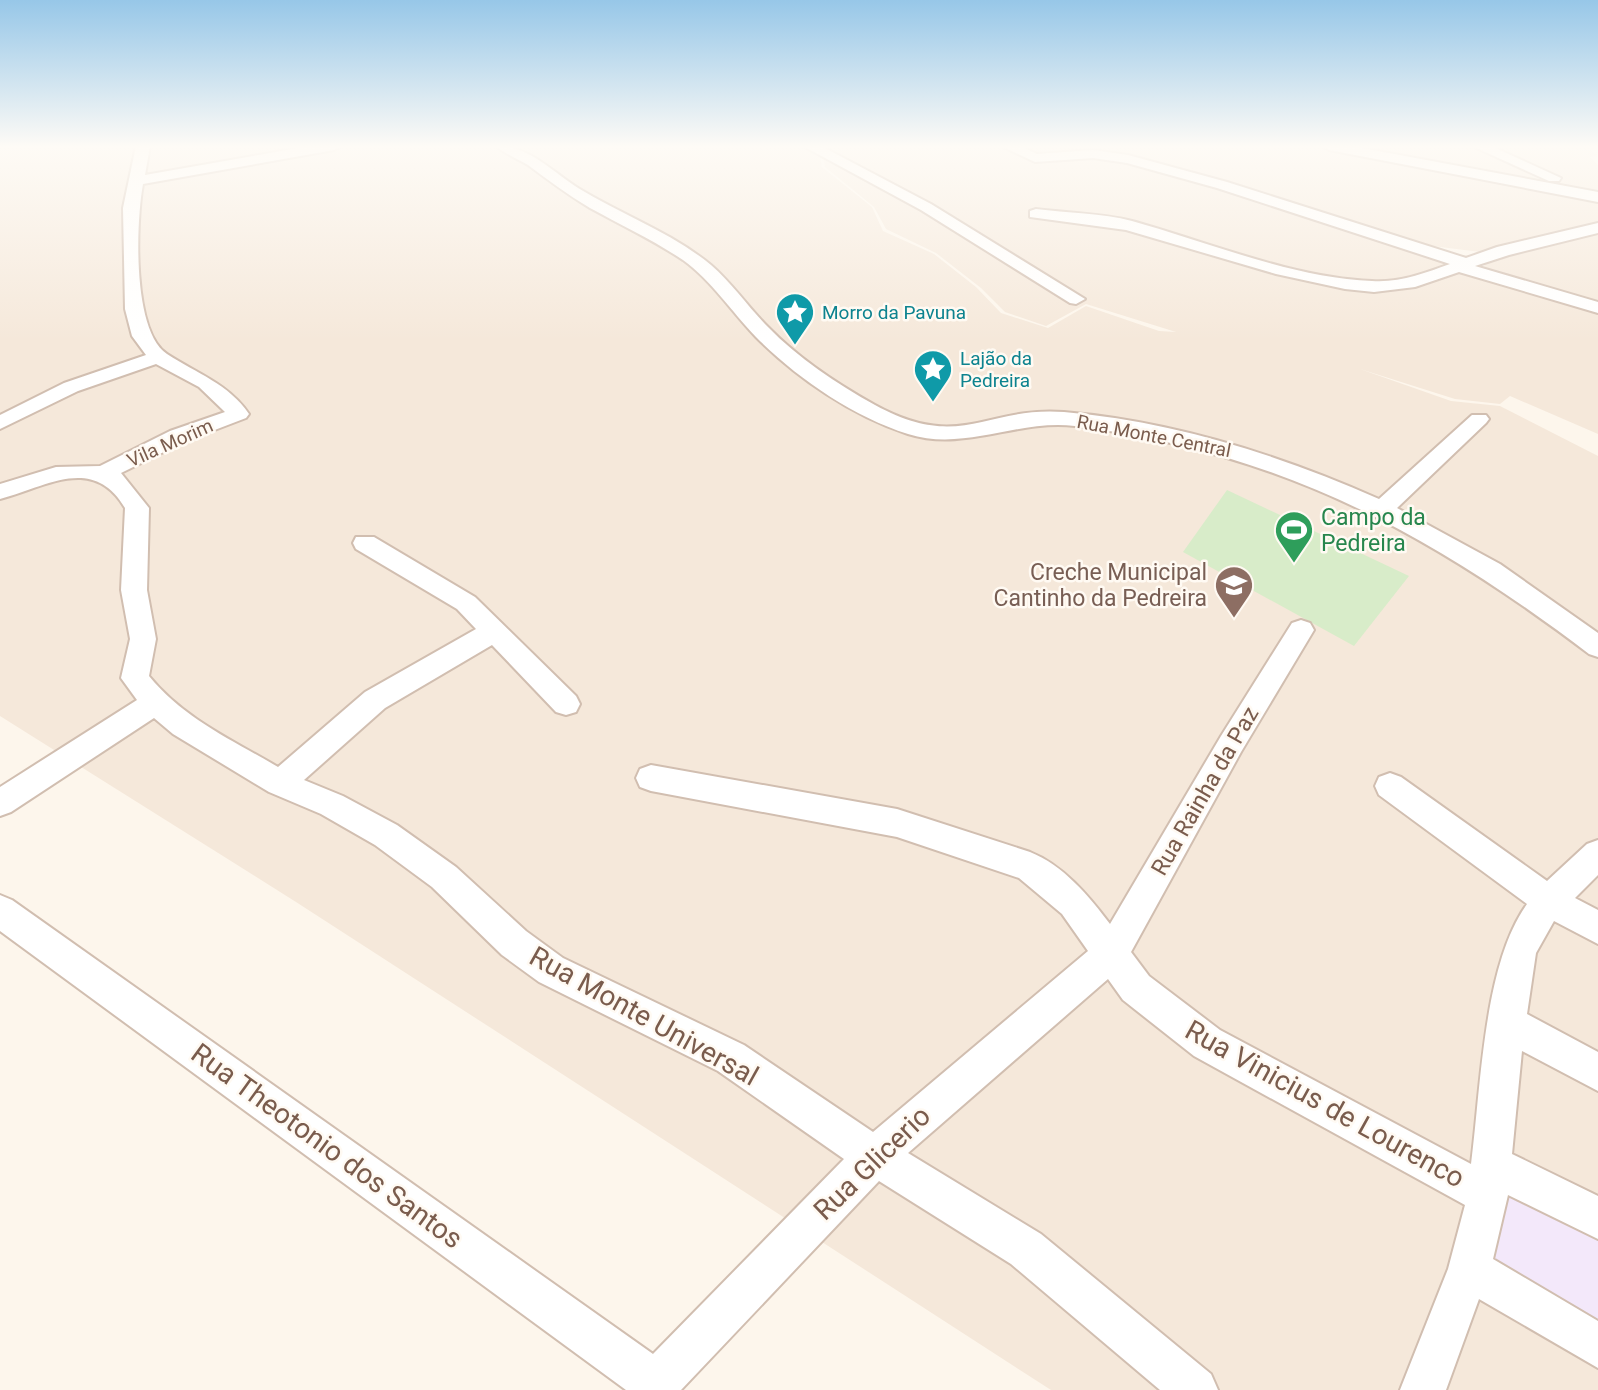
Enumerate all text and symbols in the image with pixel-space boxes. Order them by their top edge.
place icon: Morro da Pavuna [774,291,816,346]
place label: Morro da Pavuna [822,301,966,324]
place label: Lajão da Pedreira [960,347,1032,392]
place icon: Lajão da Pedreira [912,348,954,403]
street label: Rua Monte Central [1075,410,1233,462]
street label: Vila Morim [124,414,216,472]
place label: Campo da Pedreira [1321,504,1426,557]
sports icon: Campo da Pedreira [1273,509,1315,564]
place label: Creche Municipal Cantinho da Pedreira [994,559,1207,612]
school or university icon: Creche Municipal Cantinho da Pedreira [1213,564,1255,619]
street label: Rua Rainha da Paz [1146,702,1264,880]
street label: Rua Monte Universal [524,939,764,1093]
street label: Rua Vinicius de Lourenco [1180,1013,1470,1195]
street label: Rua Theotonio dos Santos [185,1037,469,1255]
street label: Rua Glicerio [807,1099,937,1227]

